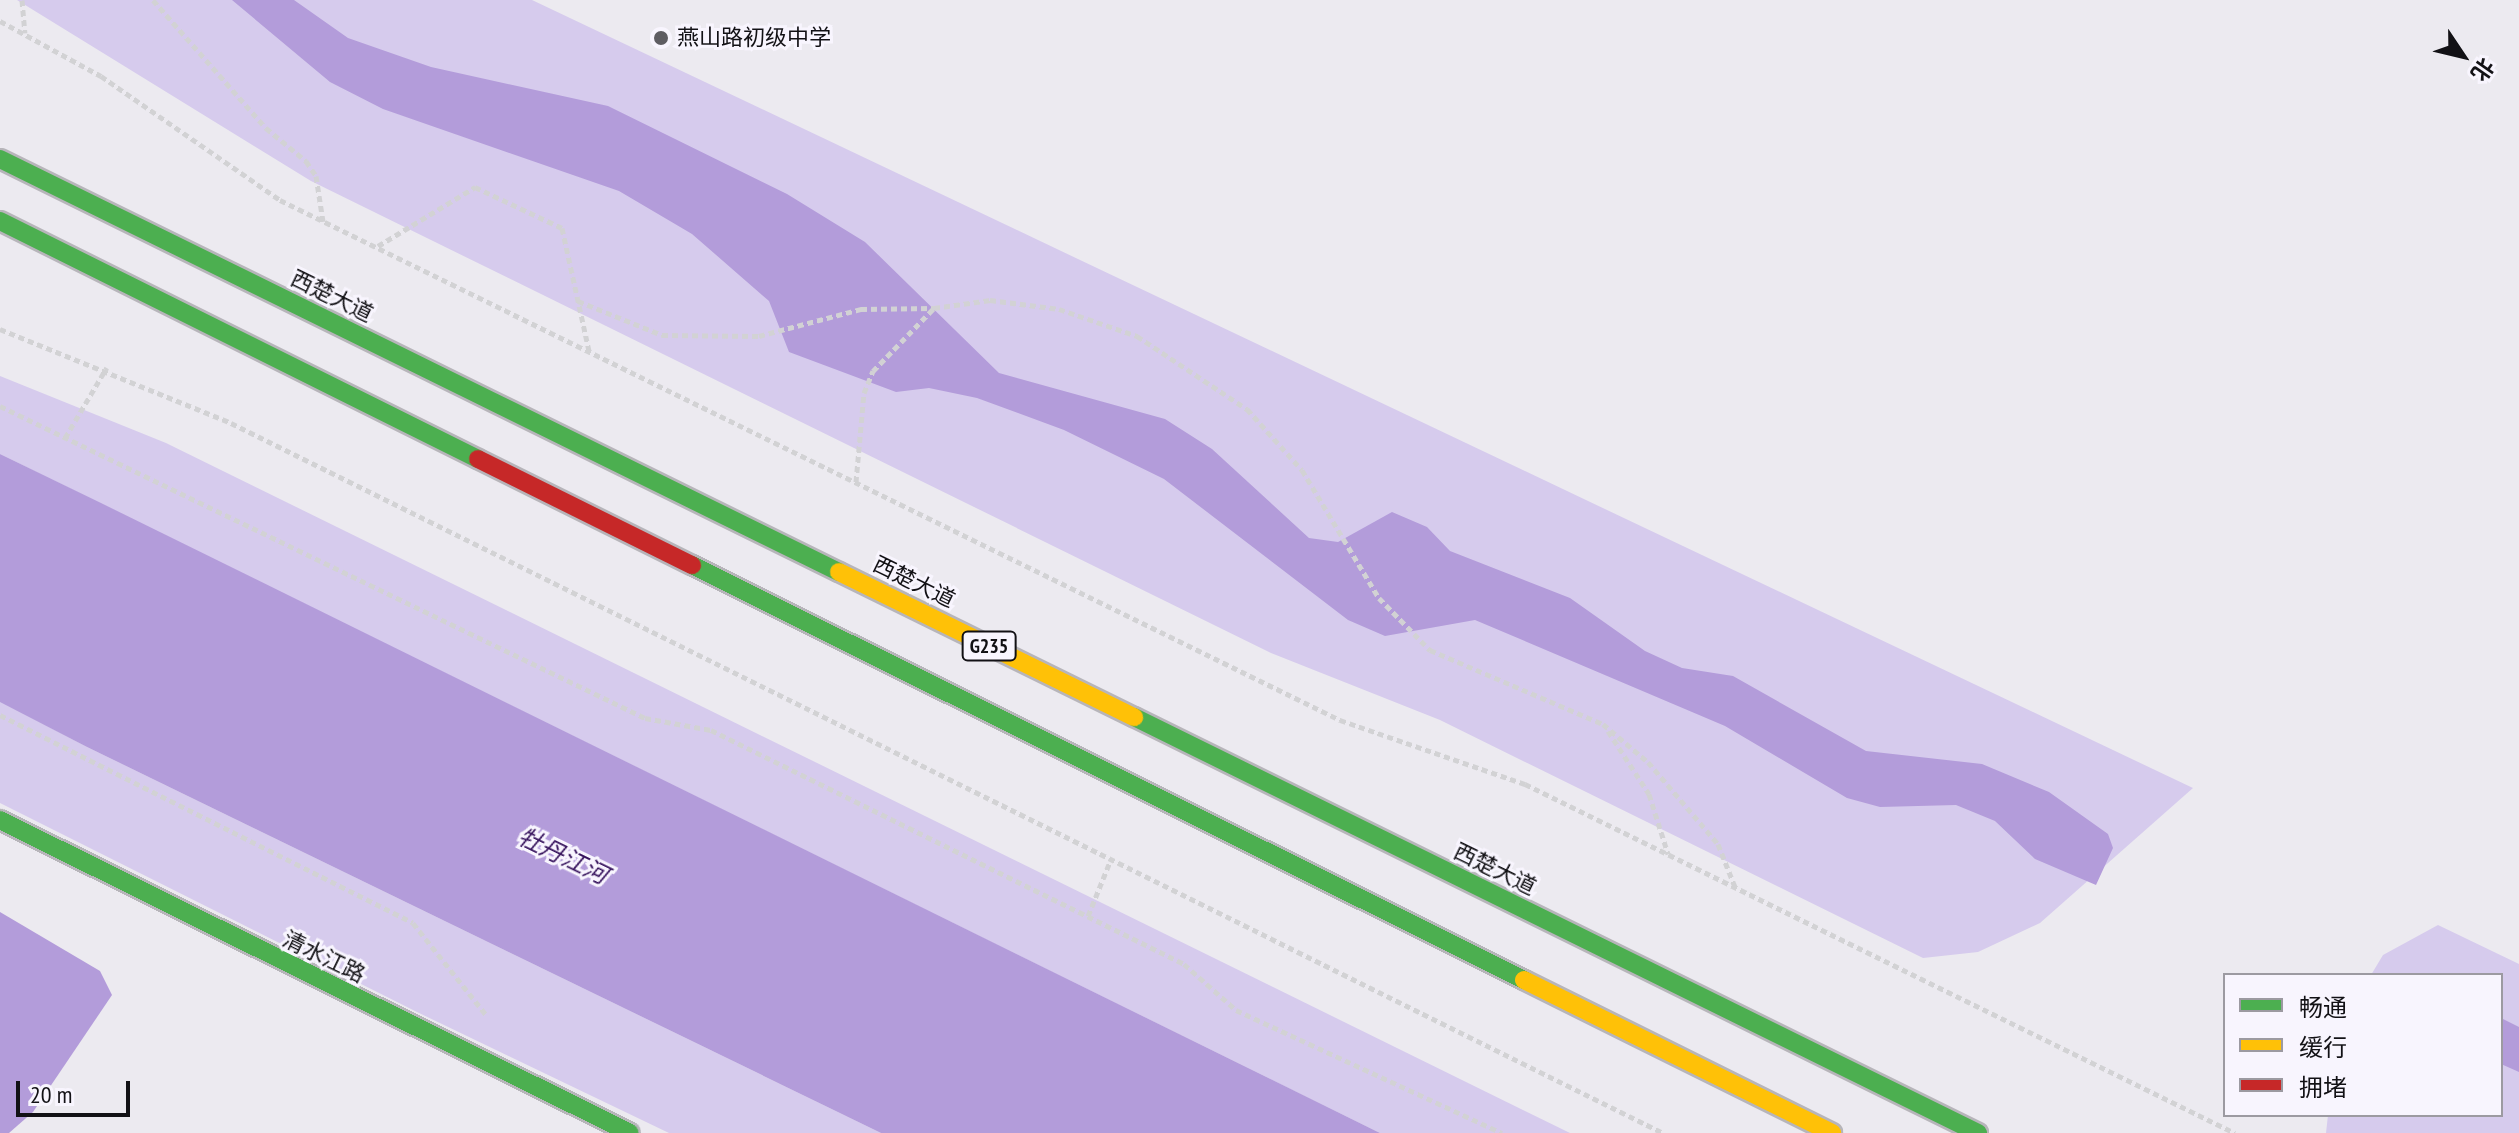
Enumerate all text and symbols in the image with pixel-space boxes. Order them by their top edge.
north arrow [2423,16,2503,96]
place label: 燕山路初级中学 [677,25,831,51]
marker: 燕山路初级中学 [652,29,670,47]
text: 北 [2465,53,2500,87]
street label: 西楚大道 [287,265,377,327]
street label: 西楚大道 [869,551,959,613]
road number: G235 [961,630,1017,662]
water label: 牡丹江河 [514,822,612,890]
street label: 西楚大道 [1450,838,1540,900]
street label: 清水江路 [279,926,369,988]
legend [2223,973,2503,1117]
text: 畅通 [2299,992,2347,1023]
text: 缓行 [2299,1032,2347,1063]
scale bar [20,1065,134,1115]
text: 拥堵 [2299,1072,2347,1103]
text: 20 m [30,1079,72,1110]

